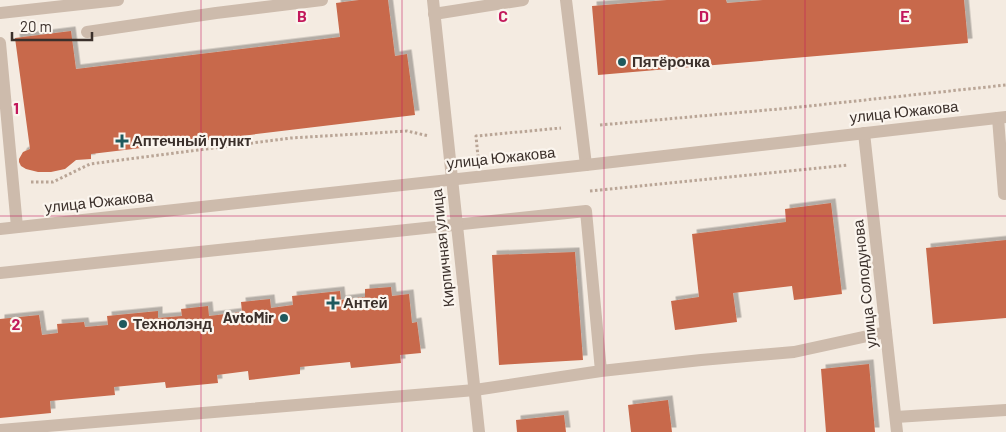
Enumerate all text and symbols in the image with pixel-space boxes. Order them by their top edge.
text: B [297,6,307,25]
text: C [498,6,508,25]
text: D [699,6,709,25]
text: E [900,6,910,25]
scale bar [12,10,92,42]
text: 20 m [20,17,52,35]
place label: Пятёрочка [632,52,710,70]
marker: Пятёрочка [616,56,628,68]
street label: улица Южакова [849,96,960,126]
text: 1 [13,98,19,117]
place label: Аптечный пункт [132,131,251,149]
marker: Аптечный пункт [116,135,128,147]
street label: улица Южакова [446,142,557,172]
street label: улица Южакова [44,186,155,216]
street label: Кирпичная улица [427,187,457,308]
street label: улица Солодунова [848,218,880,349]
place label: Антей [343,293,388,311]
marker: Антей [327,297,339,309]
place label: AvtoMir [223,308,274,326]
marker: AvtoMir [278,312,290,324]
text: 2 [12,314,21,333]
place label: Технолэнд [133,314,213,332]
marker: Технолэнд [117,318,129,330]

